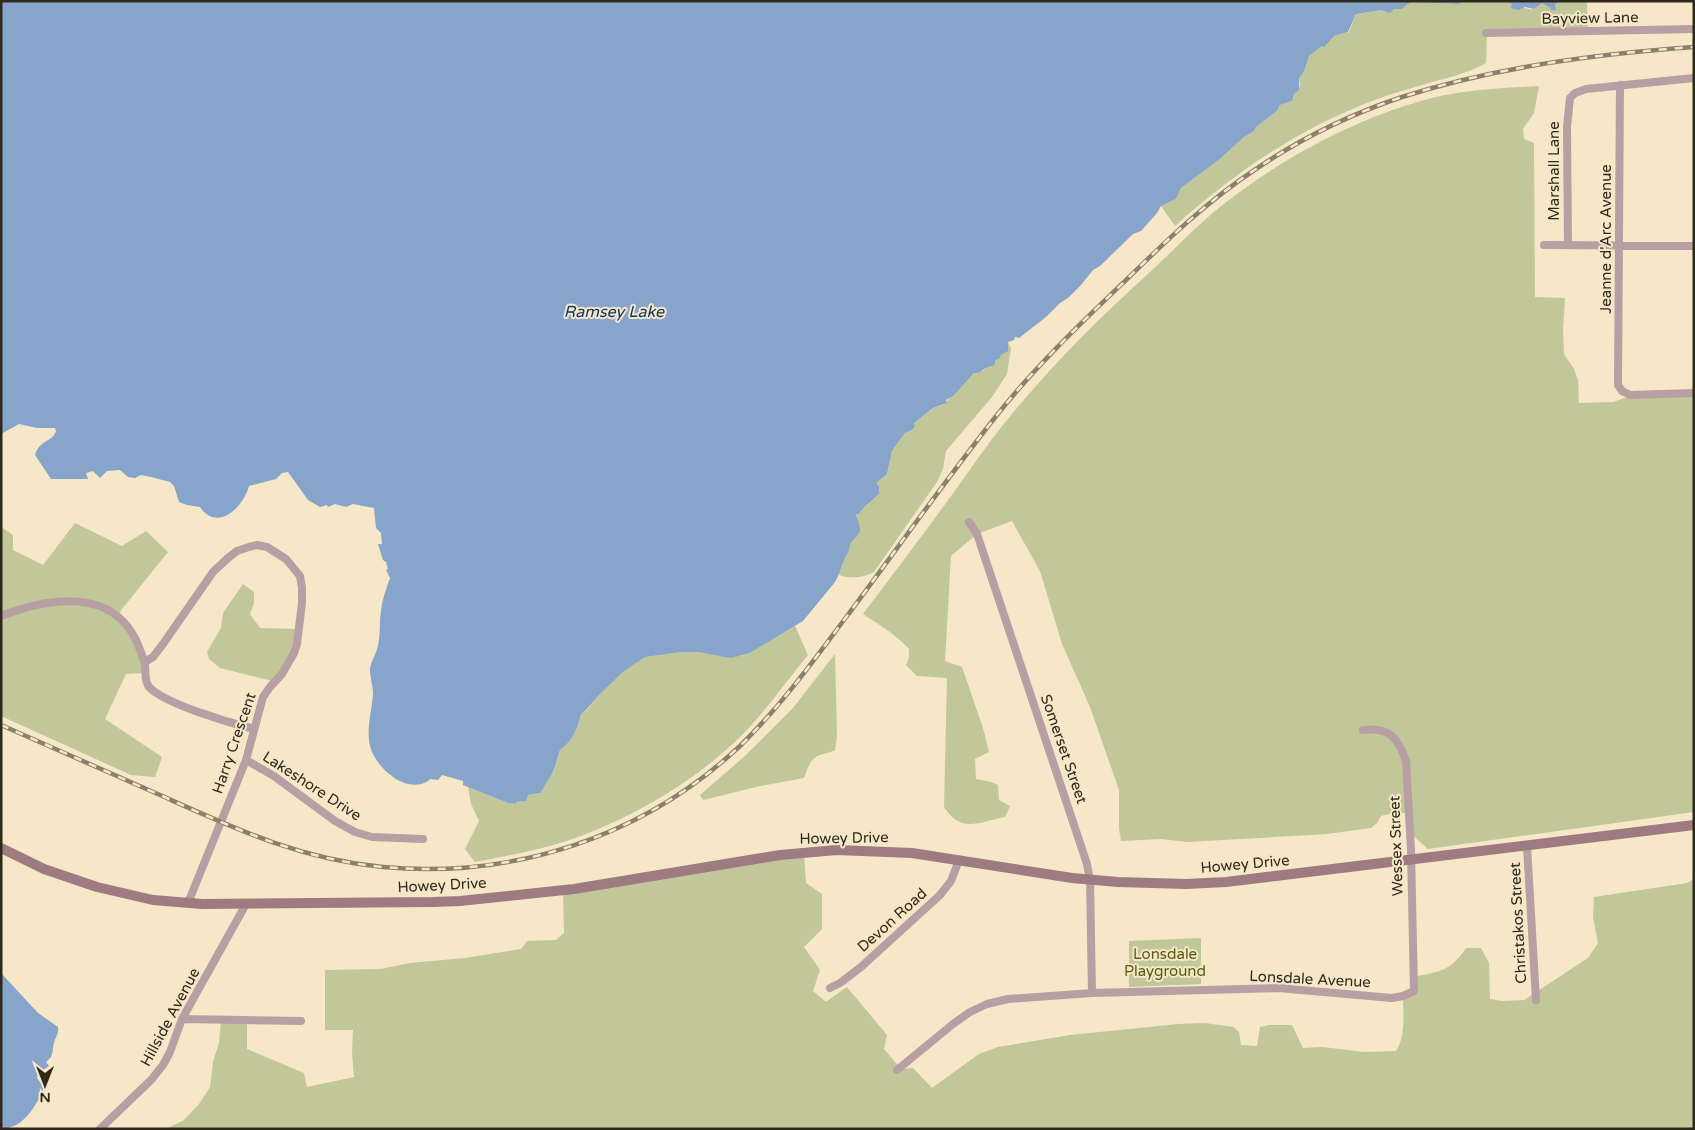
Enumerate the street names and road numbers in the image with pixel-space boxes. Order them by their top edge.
street label: Bayview Lane [1541,8,1639,28]
street label: Marshall Lane [1545,121,1563,221]
street label: Jeanne d'Arc Avenue [1597,164,1615,314]
street label: Harry Crescent [208,690,260,796]
street label: Somerset Street [1037,692,1091,806]
street label: Lakeshore Drive [259,747,365,825]
street label: Wessex Street [1385,795,1407,897]
street label: Howey Drive [799,828,889,848]
street label: Howey Drive [1200,851,1290,877]
street label: Christakos Street [1506,862,1530,984]
street label: Howey Drive [397,874,487,896]
street label: Devon Road [854,884,930,956]
street label: Hillside Avenue [137,965,203,1069]
street label: Lonsdale Avenue [1249,967,1371,991]

